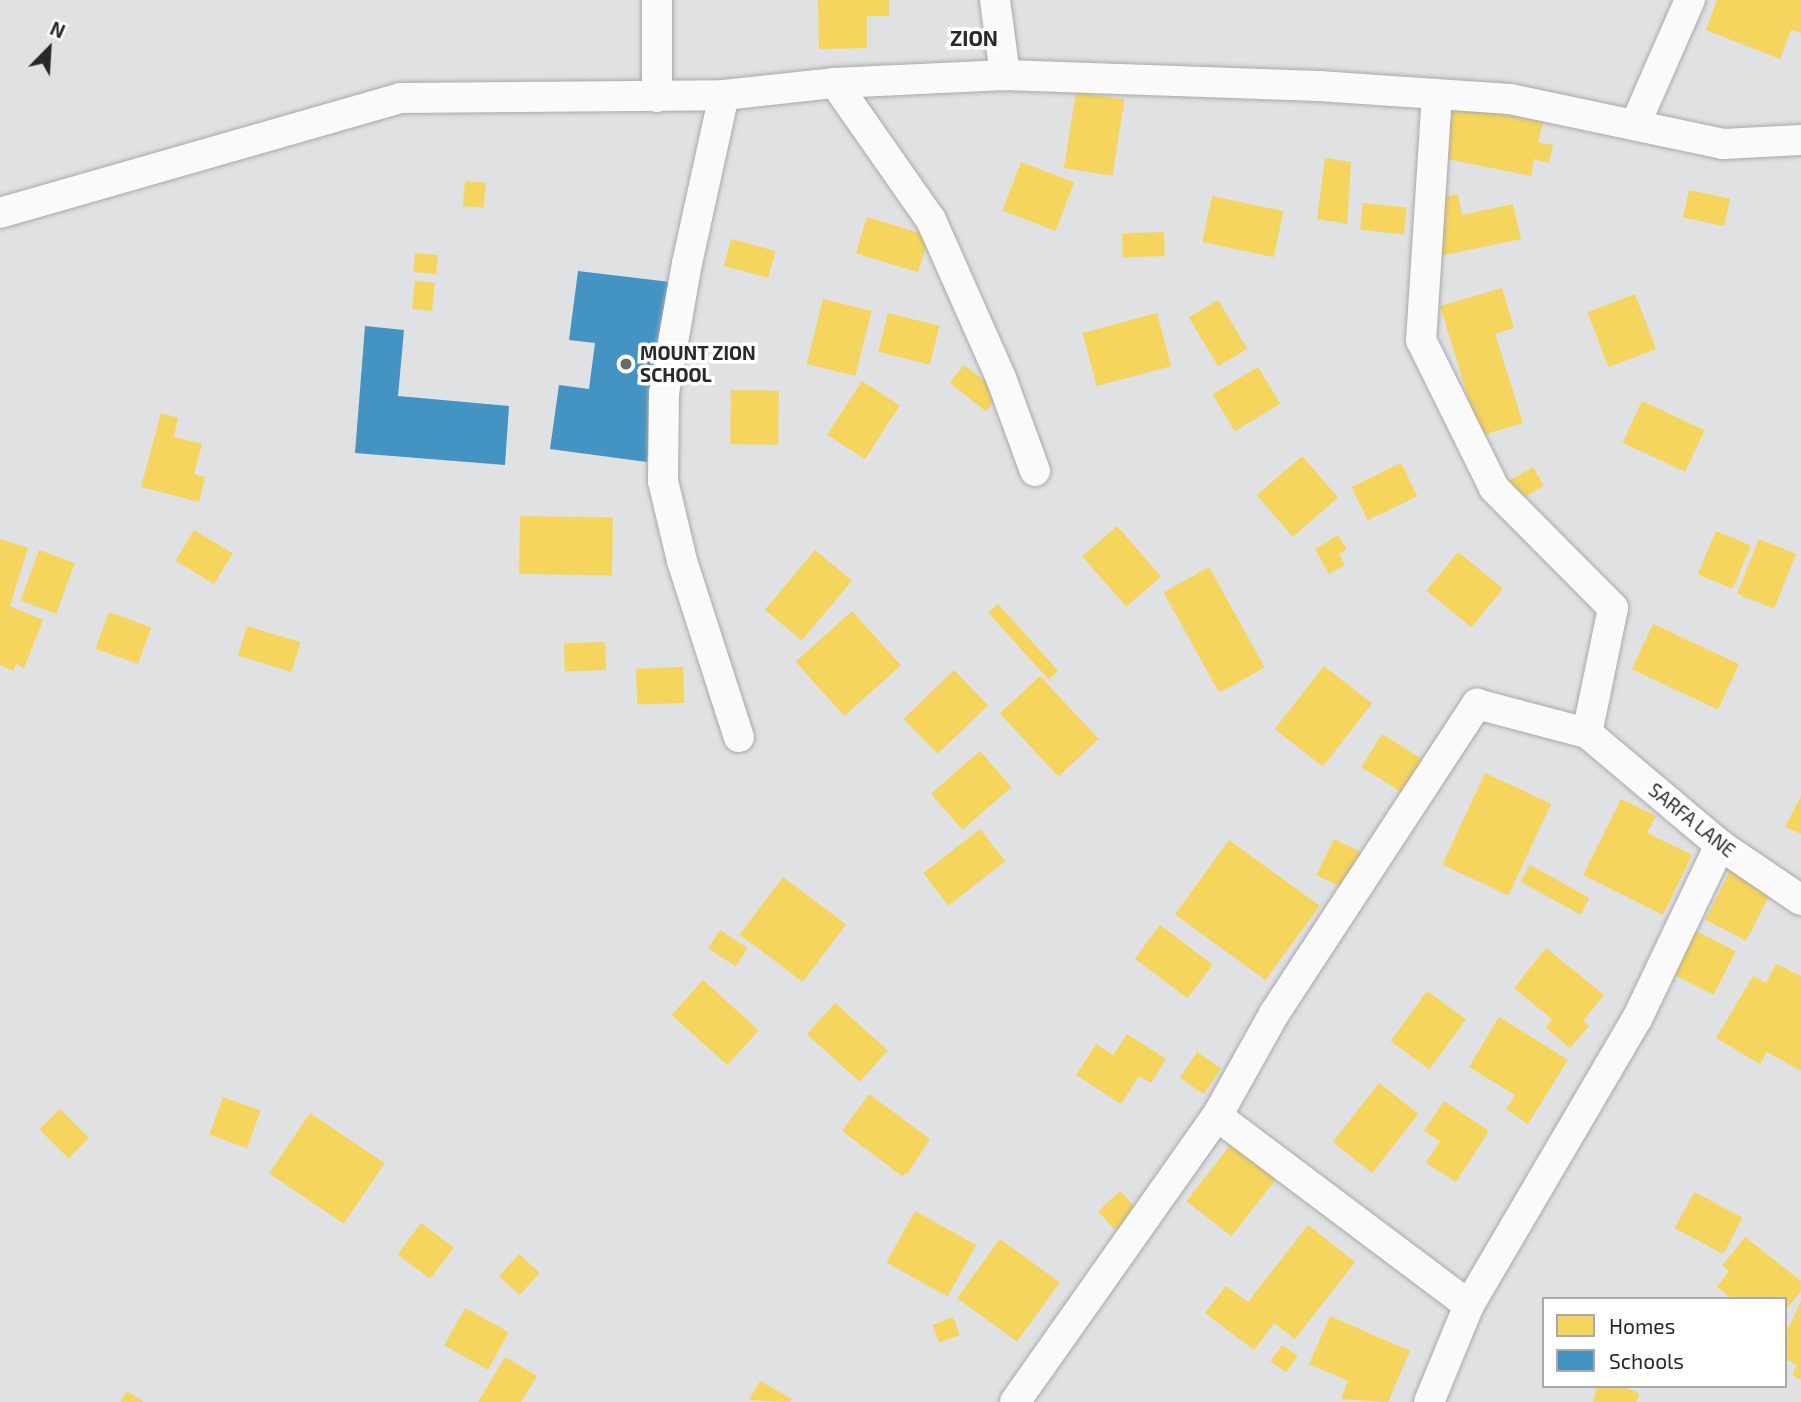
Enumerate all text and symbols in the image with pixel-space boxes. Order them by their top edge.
north arrow [14,14,84,84]
text: N [47,16,69,43]
district label: ZION [950,25,998,51]
place label: MOUNT ZION SCHOOL [640,342,756,386]
marker: MOUNT ZION SCHOOL [618,356,634,372]
street label: SARFA LANE [1644,778,1740,862]
legend [1542,1297,1787,1388]
text: Homes [1609,1313,1675,1338]
text: Schools [1609,1348,1684,1373]

